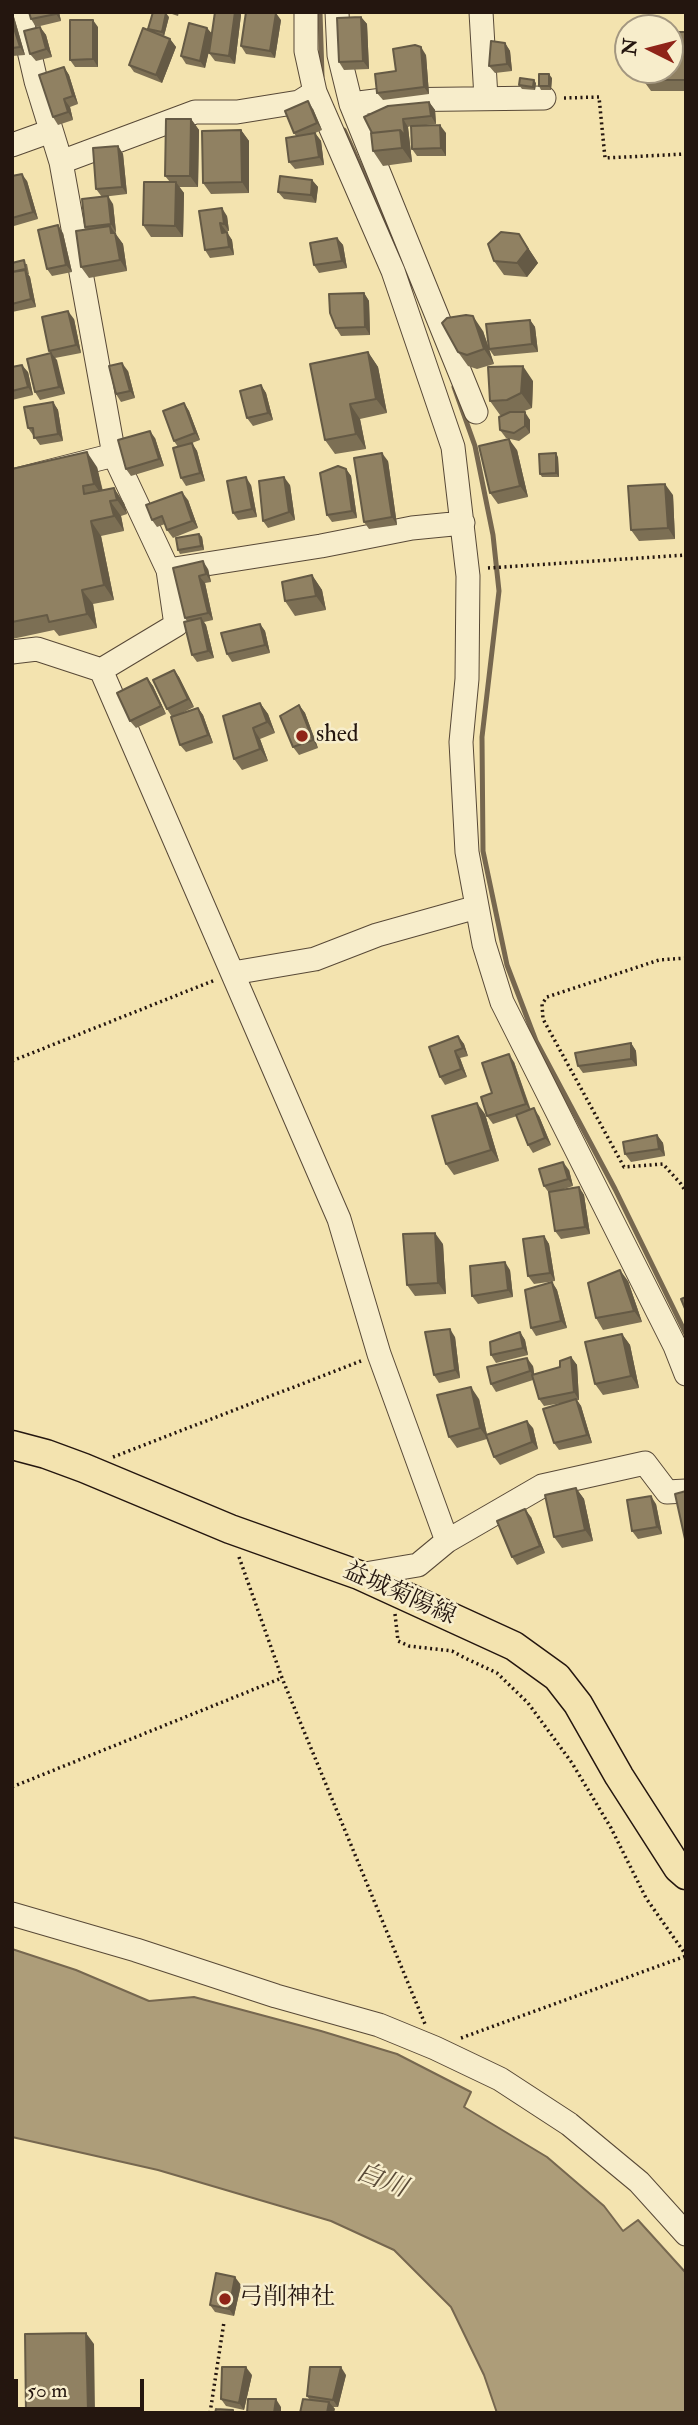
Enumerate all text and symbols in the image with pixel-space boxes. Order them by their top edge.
north arrow [614,14,684,84]
text: N [617,37,643,57]
place label: shed [316,722,359,750]
marker: shed [294,728,310,744]
street label: 益城菊陽線 [338,1557,460,1633]
water label: 白川 [351,2158,411,2206]
place label: 弓削神社 [239,2285,335,2313]
marker: 弓削神社 [217,2291,233,2307]
scale bar [18,2366,147,2410]
text: 50 m [27,2377,68,2404]

